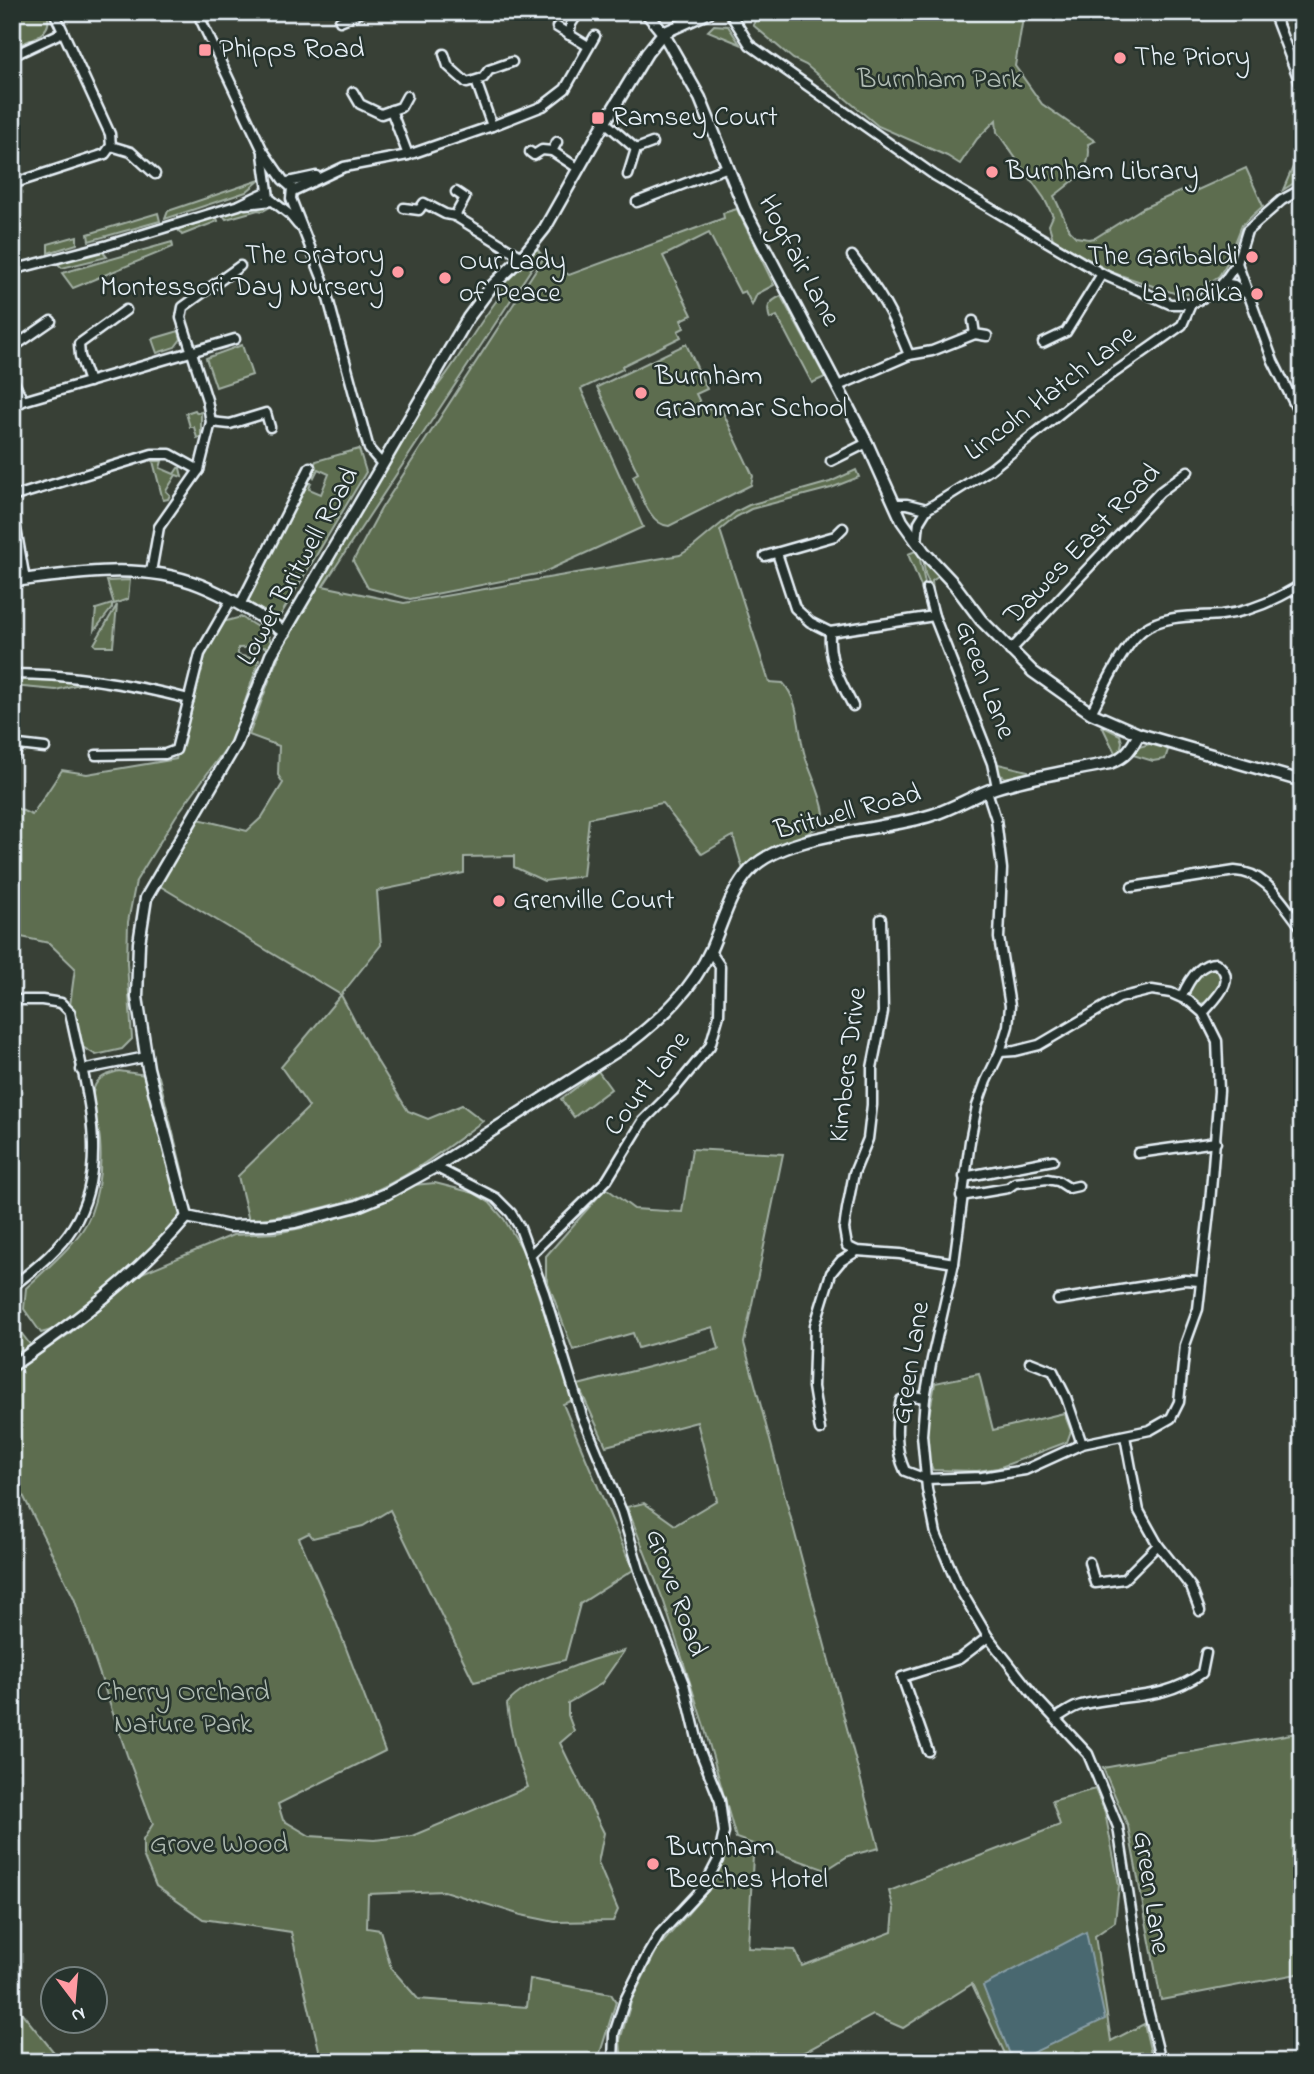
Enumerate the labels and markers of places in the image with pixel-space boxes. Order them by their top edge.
place label: Phipps Road [219,30,365,71]
place label: The Priory [1134,38,1250,79]
marker: Phipps Road [197,42,213,58]
marker: The Priory [1112,50,1128,66]
place label: Ramsey Court [612,98,778,139]
marker: Ramsey Court [590,110,606,126]
place label: Burnham Library [1005,152,1199,193]
marker: Burnham Library [984,164,1000,180]
place label: The Oratory Montessori Day Nursery [100,236,384,309]
place label: The Garibaldi [1087,237,1238,278]
place label: Our Lady of Peace [459,242,566,315]
marker: The Garibaldi [1244,249,1260,265]
marker: The Oratory Montessori Day Nursery [390,264,406,280]
marker: Our Lady of Peace [437,270,453,286]
place label: La Indika [1142,274,1243,315]
marker: La Indika [1249,286,1265,302]
place label: Burnham Grammar School [654,357,847,430]
marker: Burnham Grammar School [633,385,649,401]
place label: Grenville Court [513,881,674,922]
marker: Grenville Court [491,893,507,909]
place label: Burnham Beeches Hotel [666,1828,828,1901]
marker: Burnham Beeches Hotel [645,1856,661,1872]

